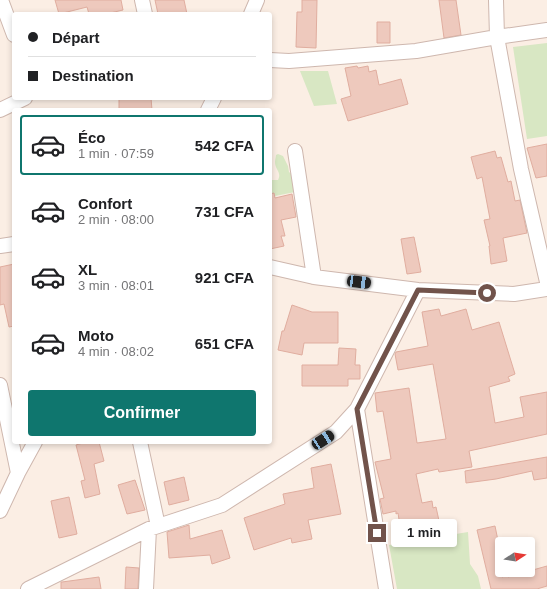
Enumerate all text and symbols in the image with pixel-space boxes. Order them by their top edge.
text: Départ [52,29,100,46]
text: Destination [52,67,134,84]
icon: car [30,127,66,163]
text: Éco [78,129,106,146]
text: 542 CFA [195,137,254,154]
text: 1 min · 07:59 [78,146,154,161]
icon: car [30,193,66,229]
text: Confort [78,195,132,212]
text: 731 CFA [195,203,254,220]
text: 2 min · 08:00 [78,212,154,227]
icon: car [30,259,66,295]
text: XL [78,261,97,278]
text: 921 CFA [195,269,254,286]
car [346,275,372,289]
text: 3 min · 08:01 [78,278,154,293]
route start [478,284,496,302]
icon: car [30,325,66,361]
text: Moto [78,327,114,344]
text: 651 CFA [195,335,254,352]
text: 4 min · 08:02 [78,344,154,359]
button: Confirmer [28,390,256,436]
car [310,428,336,452]
callout: 1 min [391,519,457,547]
route end [368,524,386,542]
text: 1 min [407,525,441,540]
north arrow [495,537,535,577]
map controls [495,537,535,577]

